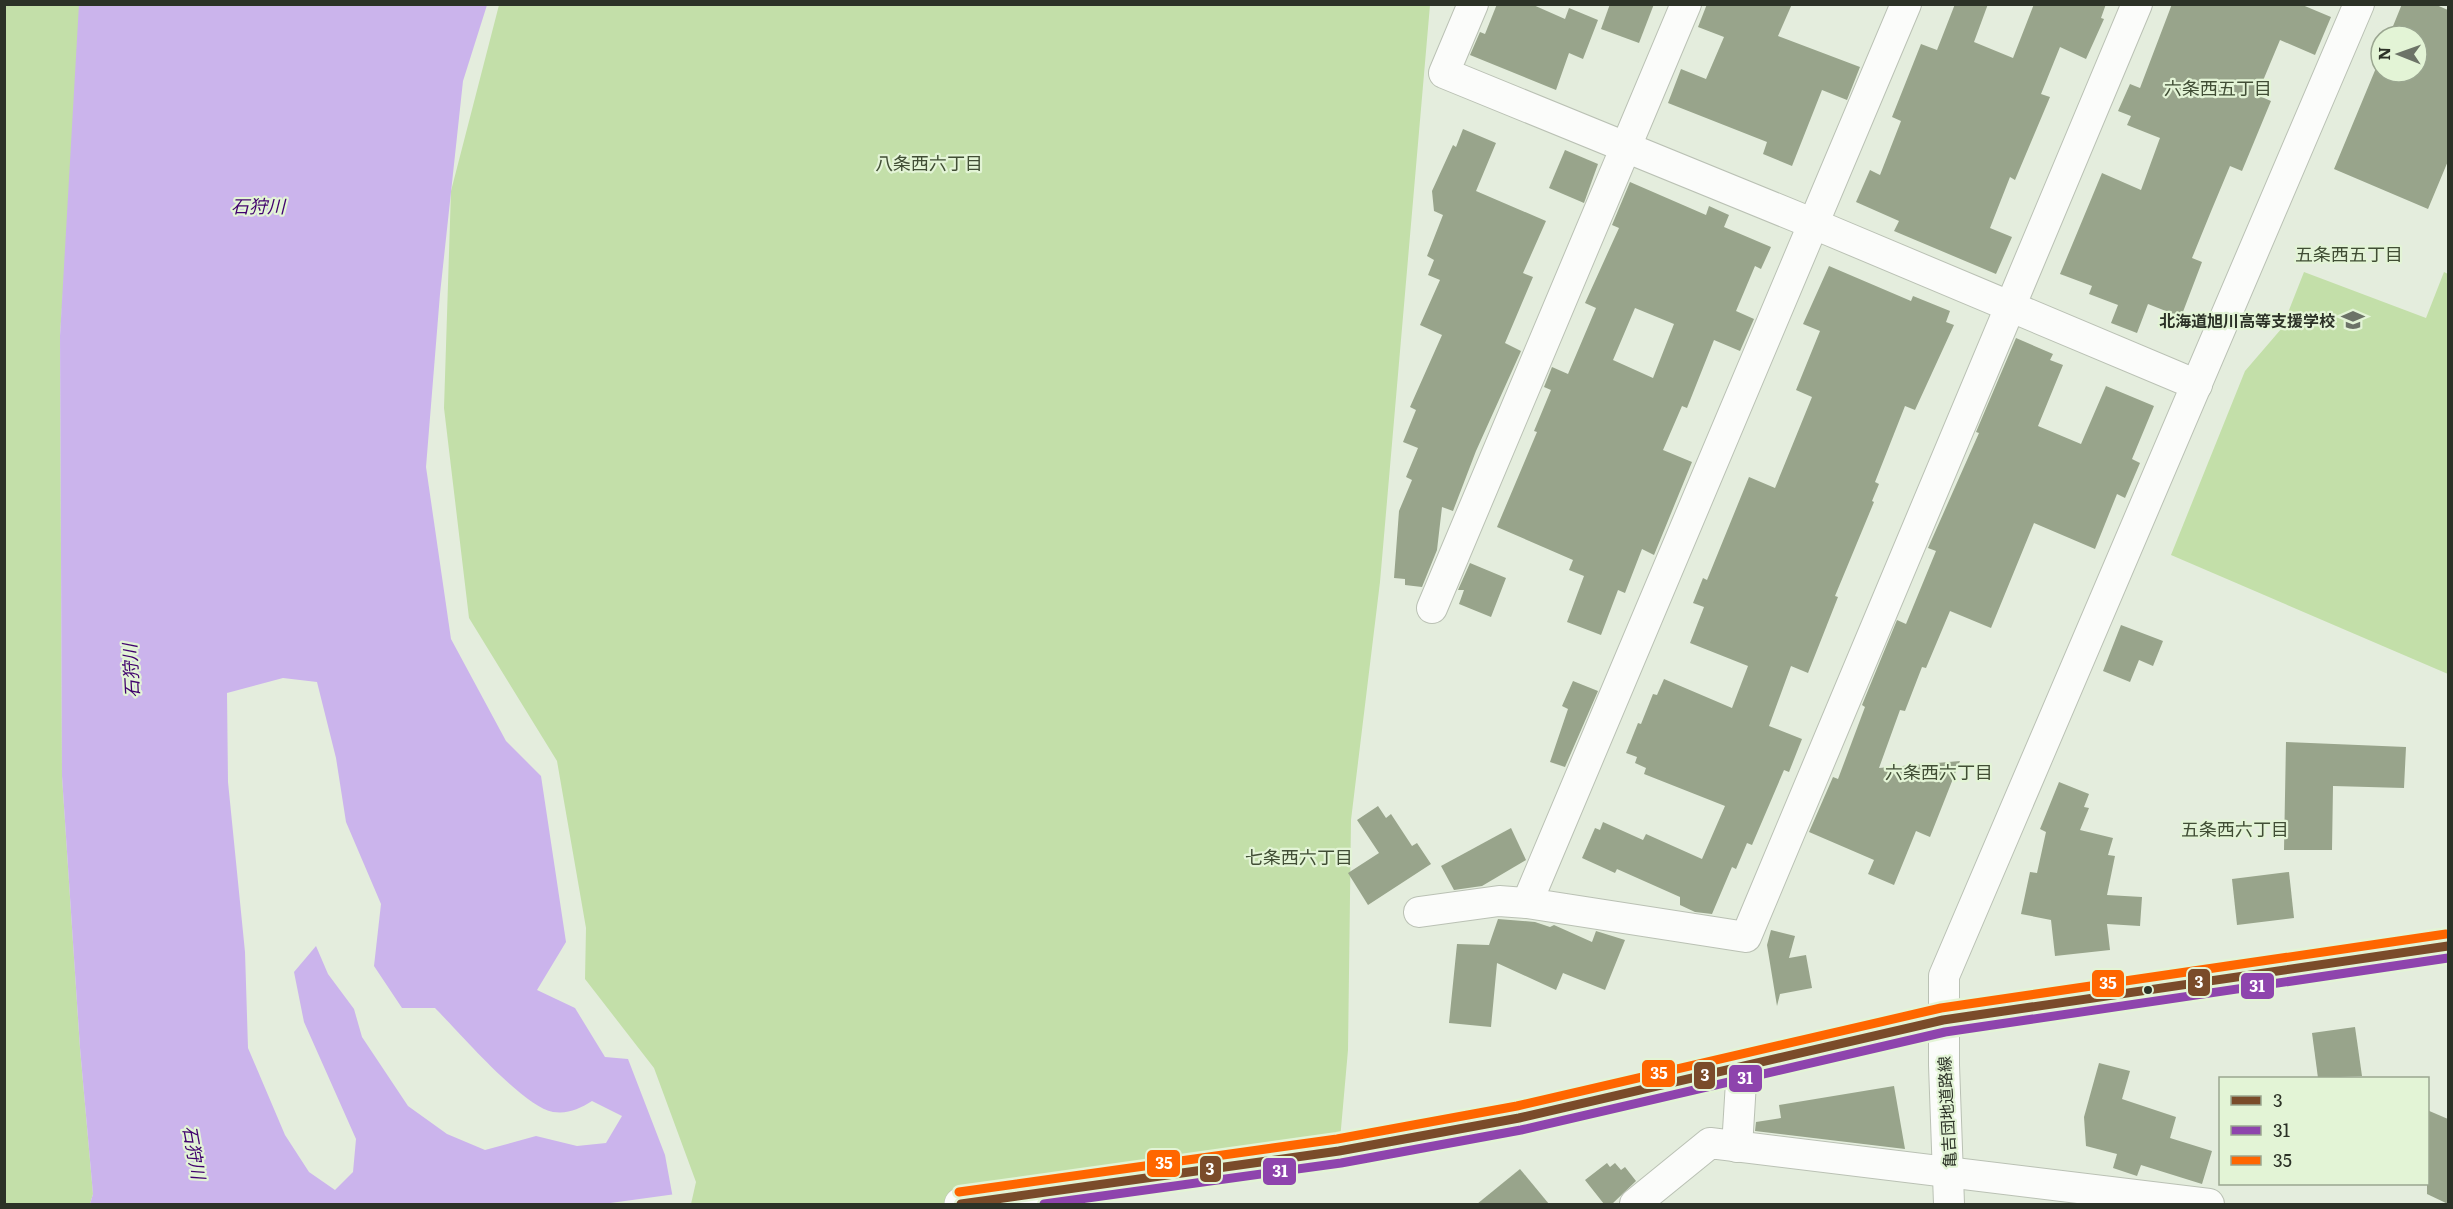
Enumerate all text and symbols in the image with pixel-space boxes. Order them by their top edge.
north arrow [2369,24,2429,84]
text: N [2371,47,2395,61]
district label: 六条西五丁目 [2164,74,2272,101]
district label: 八条西六丁目 [875,149,983,176]
water label: 石狩川 [231,192,287,219]
district label: 五条西五丁目 [2295,240,2403,267]
school or university icon: 北海道旭川高等支援学校 [2340,307,2366,333]
place label: 北海道旭川高等支援学校 [2159,308,2335,332]
water label: 石狩川 [115,641,145,699]
district label: 六条西六丁目 [1885,758,1993,785]
district label: 五条西六丁目 [2181,815,2289,842]
district label: 七条西六丁目 [1245,843,1353,870]
line badge: 3 [2187,968,2211,997]
line badge: 35 [2091,969,2125,998]
text: 3 [2195,969,2204,993]
text: 35 [2099,970,2117,994]
line badge: 31 [2240,972,2275,1000]
text: 31 [2249,973,2265,997]
unlabelled marker [2142,984,2154,996]
street label: 亀吉団地道路線 [1931,1055,1961,1169]
line badge: 35 [1641,1059,1676,1088]
text: 35 [1650,1060,1668,1084]
line badge: 3 [1693,1061,1716,1090]
text: 3 [1701,1062,1710,1086]
line badge: 31 [1728,1064,1763,1093]
text: 31 [1737,1065,1753,1089]
legend [2219,1077,2429,1185]
text: 3 [2273,1086,2283,1113]
text: 31 [2273,1116,2290,1143]
water label: 石狩川 [177,1123,213,1183]
text: 35 [2273,1146,2292,1173]
line badge: 35 [1146,1149,1181,1178]
text: 35 [1155,1150,1173,1174]
line badge: 3 [1199,1155,1222,1183]
text: 3 [1206,1156,1215,1180]
line badge: 31 [1262,1157,1297,1186]
text: 31 [1272,1158,1288,1182]

